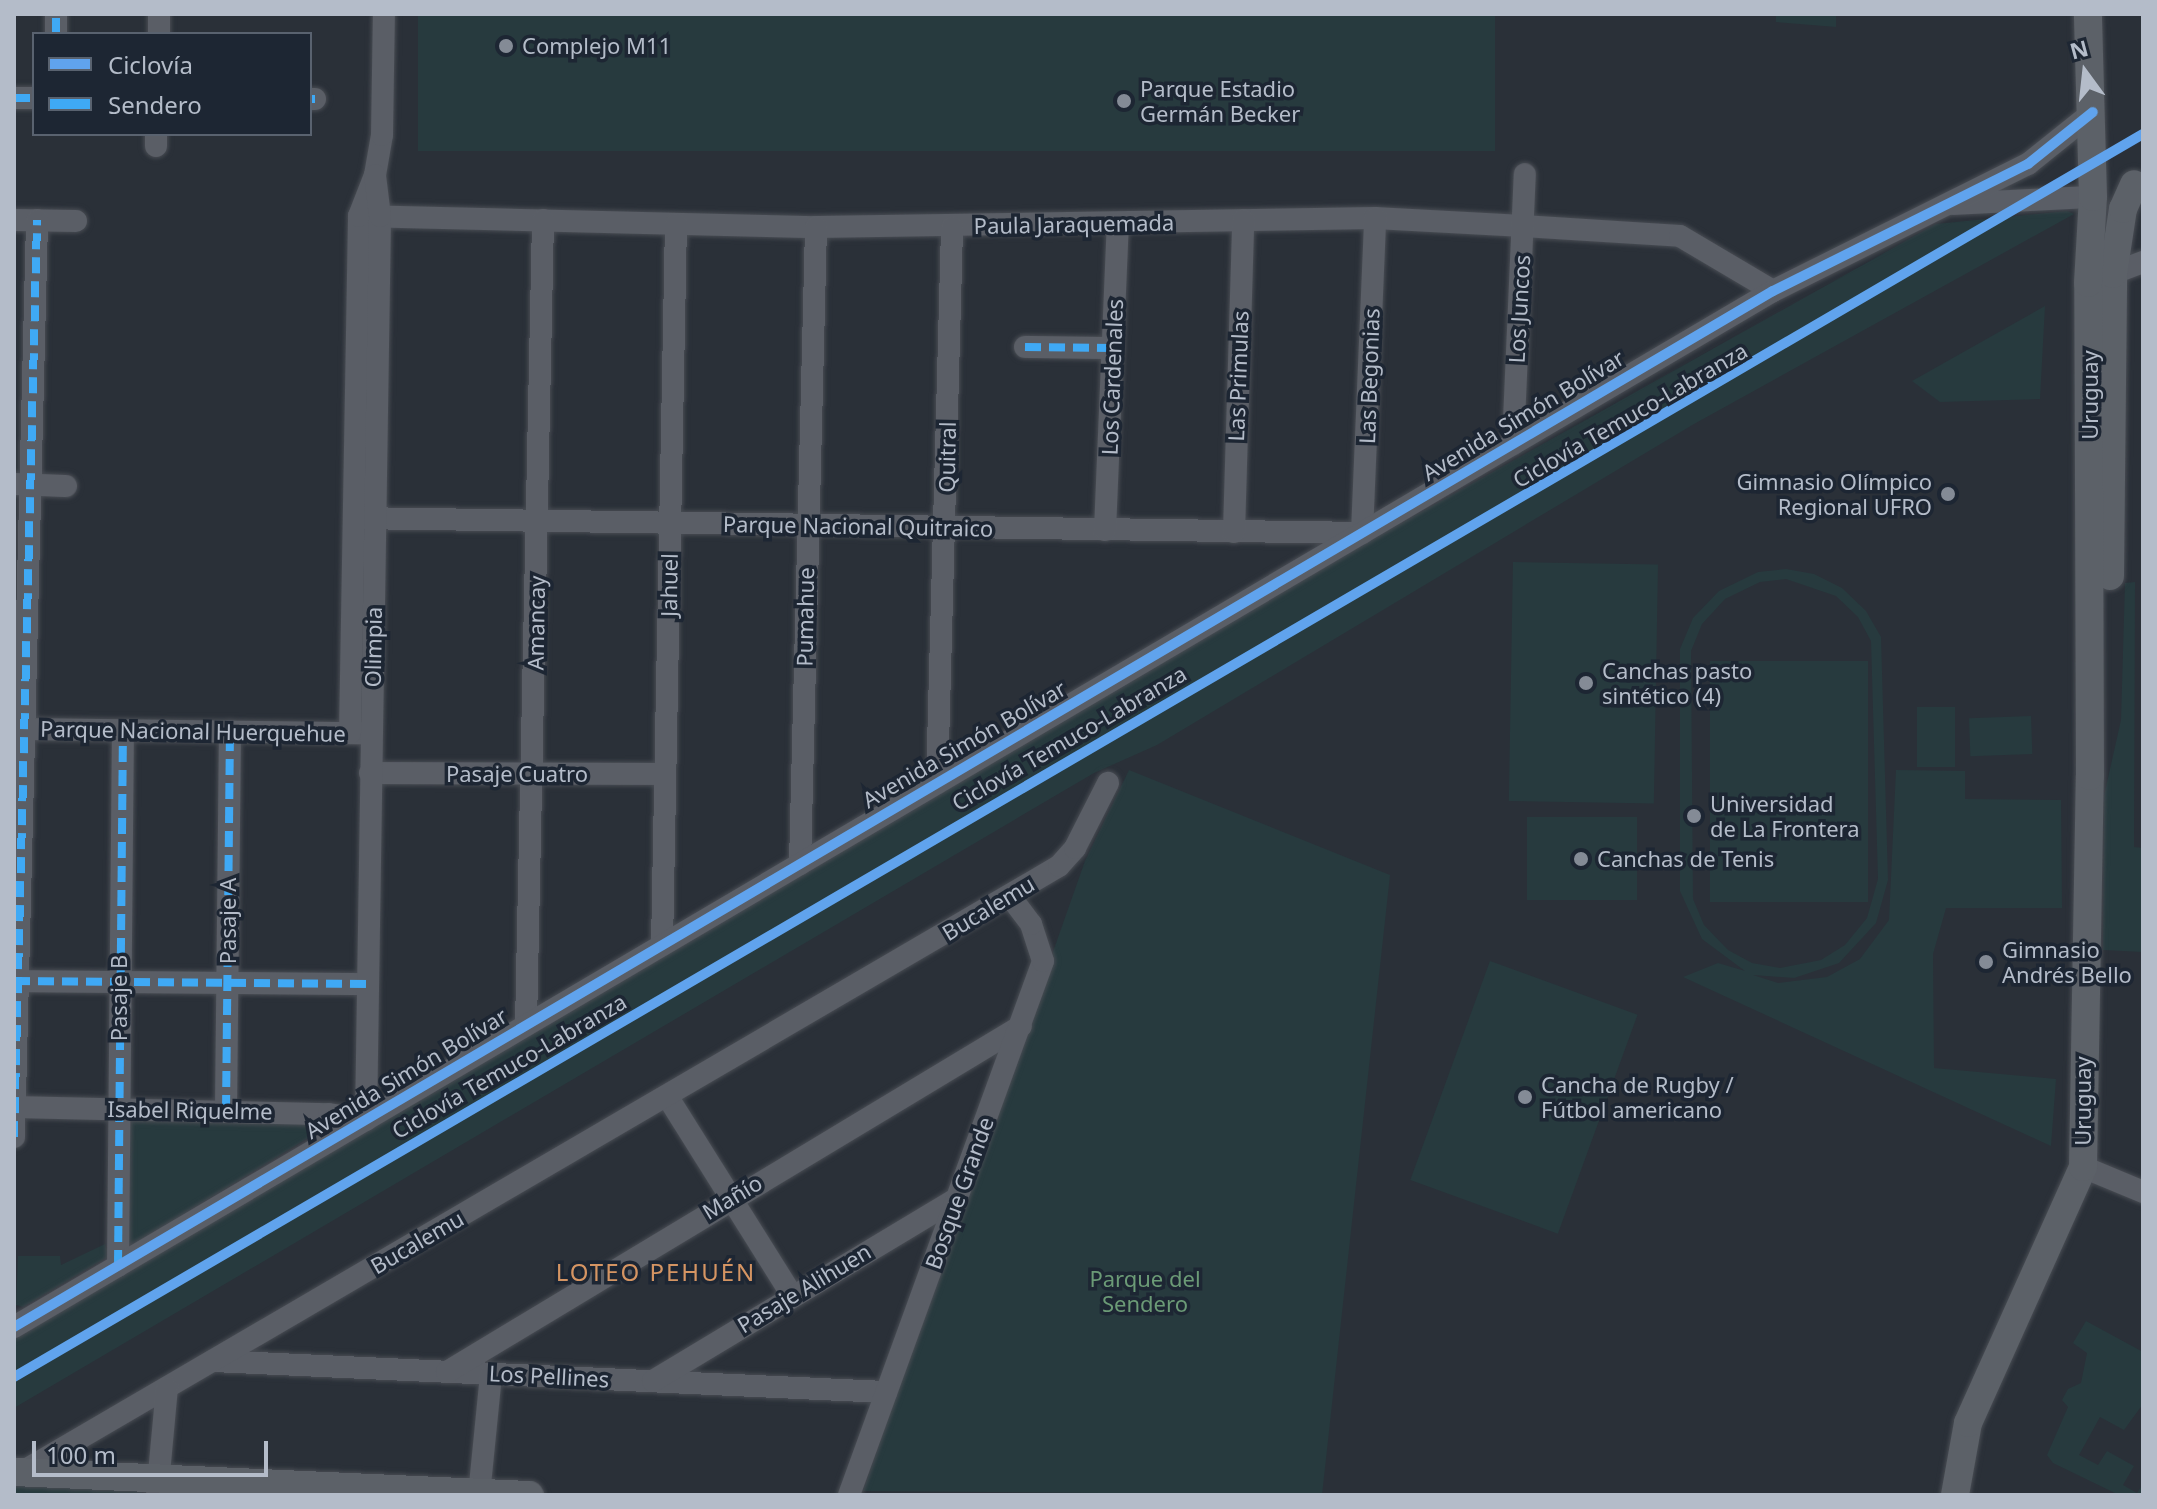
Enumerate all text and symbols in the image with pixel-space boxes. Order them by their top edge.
legend [32,32,312,136]
north arrow [2045,32,2125,112]
text: N [2066,32,2091,66]
place label: Complejo M11 [522,33,671,59]
marker: Complejo M11 [497,37,515,55]
text: Ciclovía [108,48,193,81]
place label: Parque Estadio Germán Becker [1140,75,1300,126]
text: Sendero [108,88,202,121]
marker: Parque Estadio Germán Becker [1115,92,1133,110]
street label: Paula Jaraquemada [973,209,1175,239]
street label: Los Juncos [1503,254,1535,364]
street label: Los Cardenales [1096,298,1128,456]
street label: Las Begonias [1353,308,1385,444]
street label: Las Primulas [1223,310,1253,442]
street label: Ciclovía Temuco-Labranza [1508,337,1752,493]
street label: Avenida Simón Bolívar [1417,344,1629,486]
street label: Uruguay [2077,350,2103,440]
street label: Quitral [933,421,961,493]
place label: Gimnasio Olímpico Regional UFRO [1736,468,1932,520]
marker: Gimnasio Olímpico Regional UFRO [1939,485,1957,503]
street label: Parque Nacional Quitraico [723,510,993,542]
street label: Jahuel [655,553,683,617]
street label: Pumahue [791,567,819,667]
street label: Amancay [522,575,550,671]
street label: Olimpia [359,606,387,688]
place label: Canchas pasto sintético (4) [1602,657,1752,708]
street label: Ciclovía Temuco-Labranza [947,660,1191,816]
marker: Canchas pasto sintético (4) [1577,674,1595,692]
street label: Avenida Simón Bolívar [857,675,1071,813]
street label: Parque Nacional Huerquehue [40,715,346,747]
street label: Pasaje Cuatro [446,761,588,787]
place label: Universidad de La Frontera [1710,790,1860,842]
marker: Universidad de La Frontera [1685,807,1703,825]
place label: Canchas de Tenis [1597,846,1774,872]
marker: Canchas de Tenis [1572,850,1590,868]
street label: Bucalemu [937,870,1039,946]
street label: Pasaje A [215,878,241,964]
place label: Gimnasio Andrés Bello [2002,936,2132,988]
marker: Gimnasio Andrés Bello [1977,953,1995,971]
street label: Pasaje B [106,955,132,1041]
street label: Ciclovía Temuco-Labranza [387,988,631,1144]
street label: Avenida Simón Bolívar [300,1002,512,1144]
street label: Uruguay [2070,1056,2096,1146]
place label: Cancha de Rugby / Fútbol americano [1541,1071,1734,1122]
marker: Cancha de Rugby / Fútbol americano [1516,1088,1534,1106]
street label: Isabel Riquelme [107,1095,273,1125]
street label: Bosque Grande [919,1113,999,1273]
street label: Mañío [697,1169,767,1225]
street label: Bucalemu [366,1205,468,1279]
street label: Pasaje Alihuen [733,1238,875,1338]
district label: LOTEO PEHUÉN [556,1258,756,1286]
park label: Parque del Sendero [1089,1265,1201,1316]
street label: Los Pellines [488,1360,610,1392]
scale bar [36,1425,272,1475]
text: 100 m [46,1438,116,1471]

